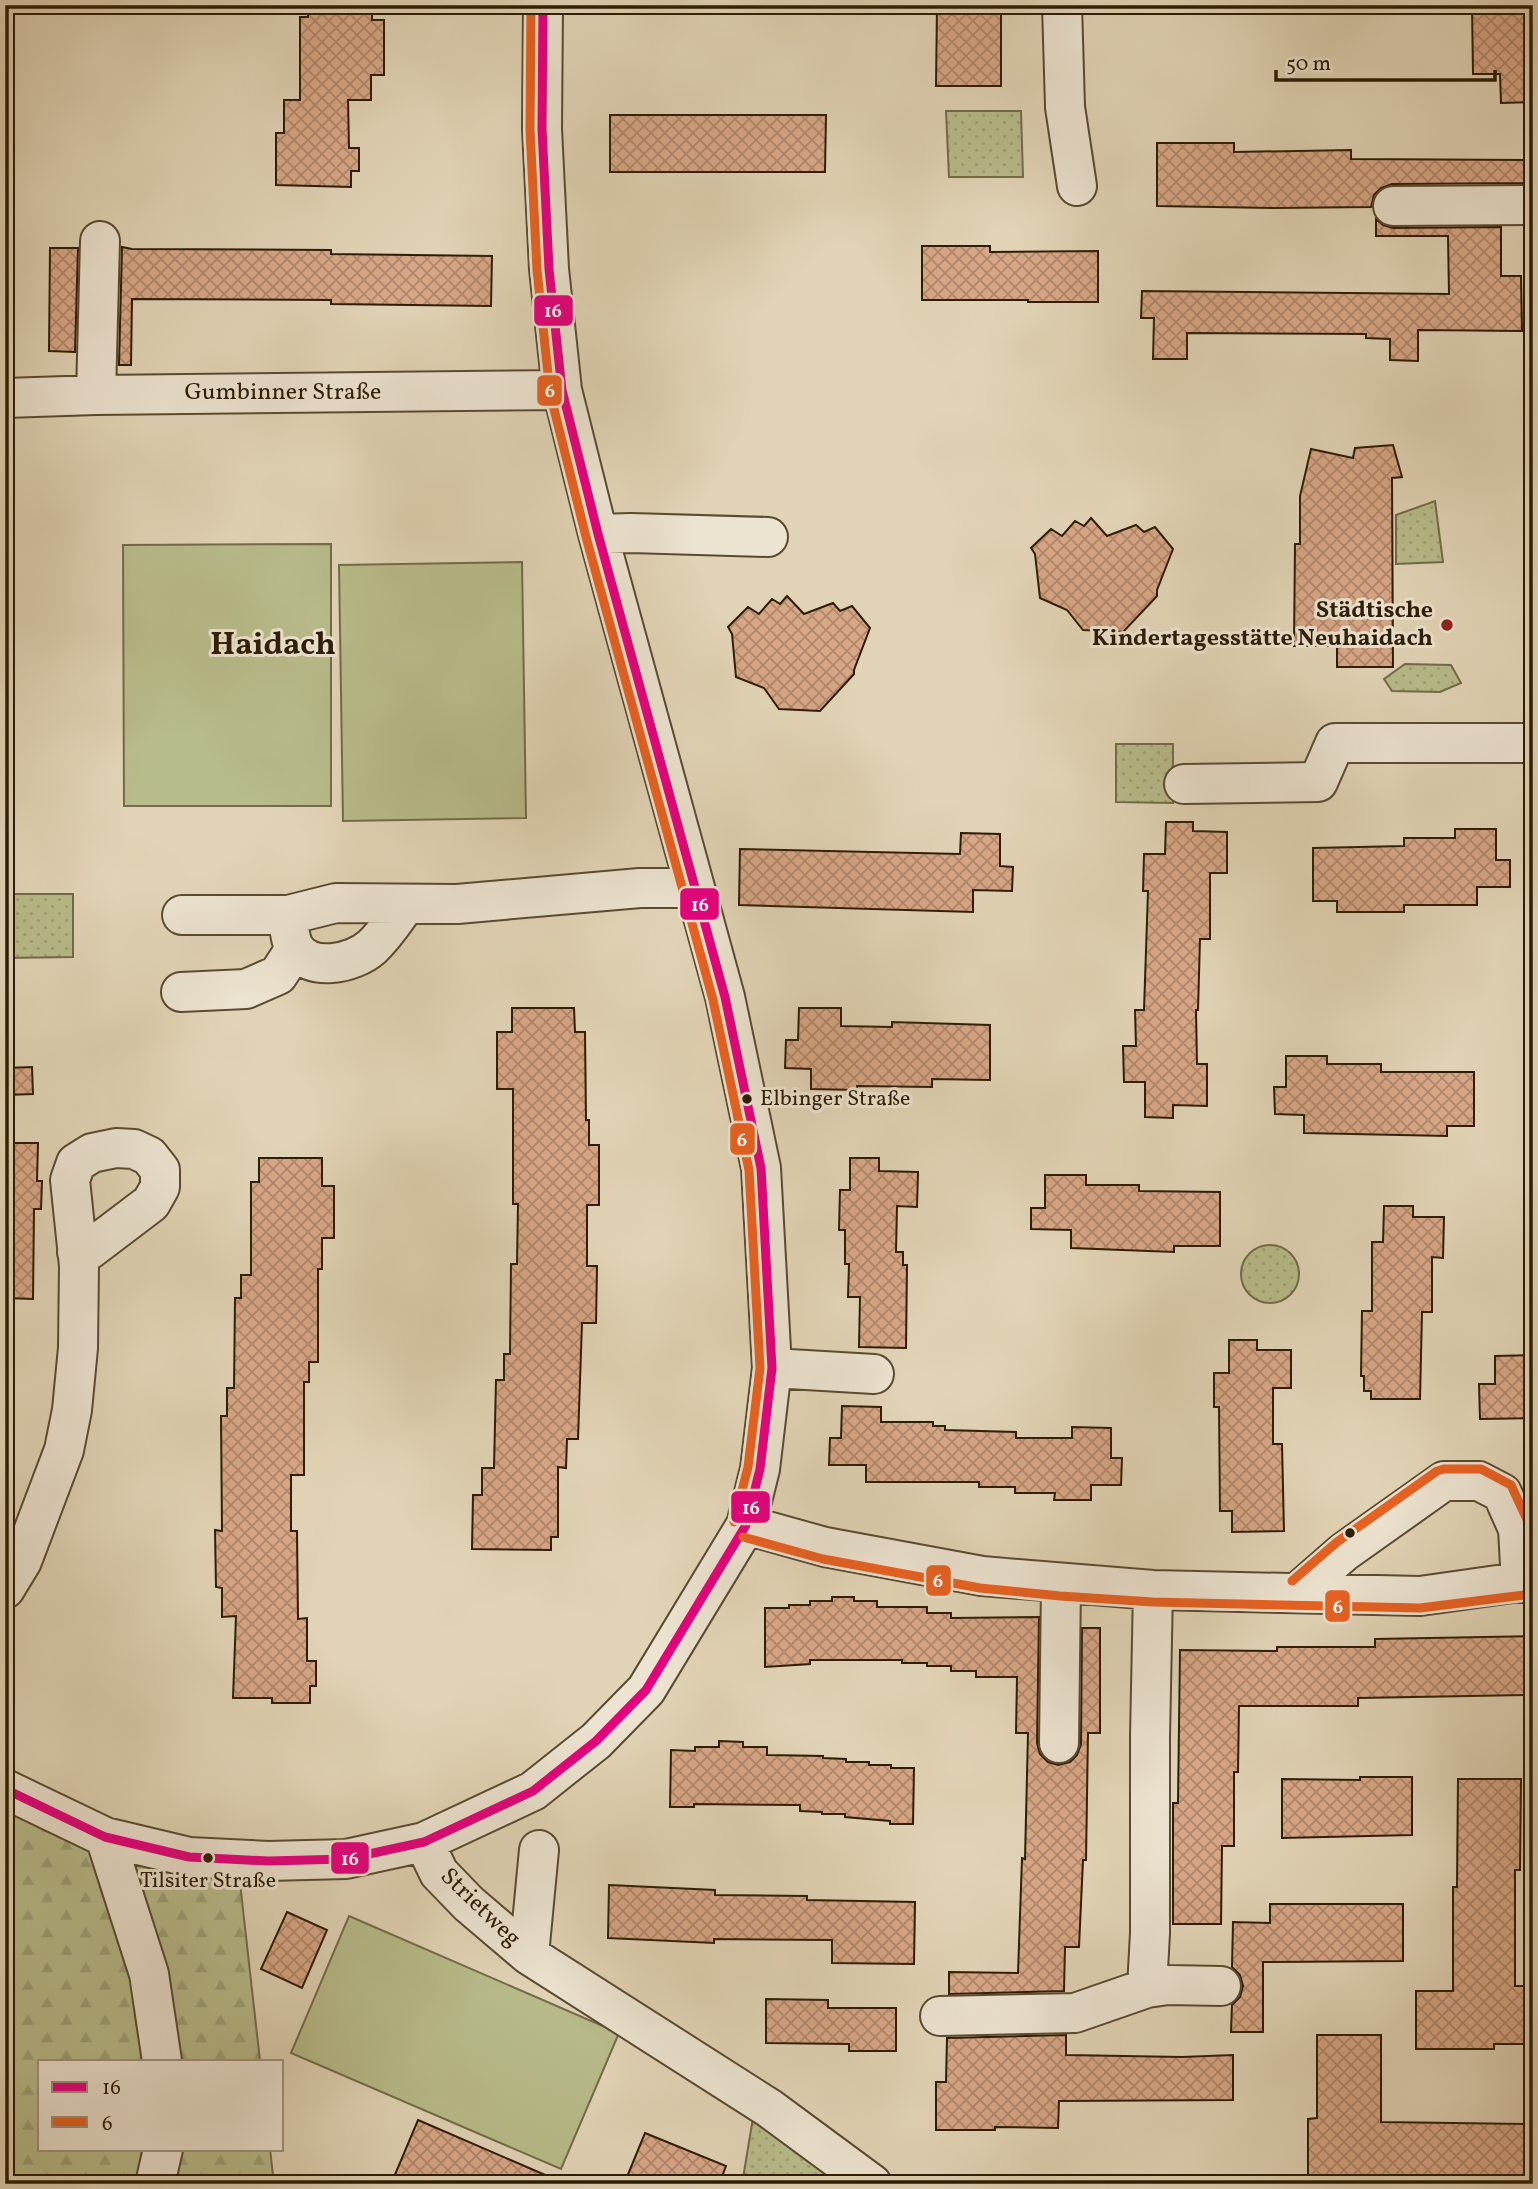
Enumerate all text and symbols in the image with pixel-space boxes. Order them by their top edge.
scale bar [1276,38,1494,82]
text: 50 m [1286,50,1331,79]
line badge: 16 [533,294,574,327]
text: 16 [544,299,562,325]
line badge: 6 [536,374,563,407]
street label: Gumbinner Straße [185,376,381,410]
text: 6 [545,379,555,405]
place label: Städtische Kindertagesstätte Neuhaidach [1092,594,1433,656]
marker: Städtische Kindertagesstätte Neuhaidach [1439,617,1455,633]
district label: Haidach [210,624,336,668]
line badge: 16 [679,887,720,921]
text: 16 [691,893,709,919]
place label: Elbinger Straße [760,1084,911,1115]
marker: Elbinger Straße [740,1092,754,1106]
line badge: 6 [729,1122,756,1156]
text: 6 [737,1128,747,1154]
line badge: 16 [730,1490,771,1524]
text: 16 [742,1496,760,1522]
unlabelled marker [1343,1526,1357,1540]
line badge: 6 [925,1564,952,1597]
text: 6 [933,1569,943,1595]
line badge: 6 [1324,1589,1351,1623]
text: 6 [1333,1595,1343,1621]
line badge: 16 [330,1841,370,1875]
text: 16 [341,1847,359,1873]
marker: Tilsiter Straße [201,1851,215,1865]
street label: Strietweg [432,1861,528,1955]
place label: Tilsiter Straße [140,1866,276,1897]
legend [38,2060,284,2150]
text: 16 [102,2074,121,2103]
text: 6 [102,2110,113,2139]

